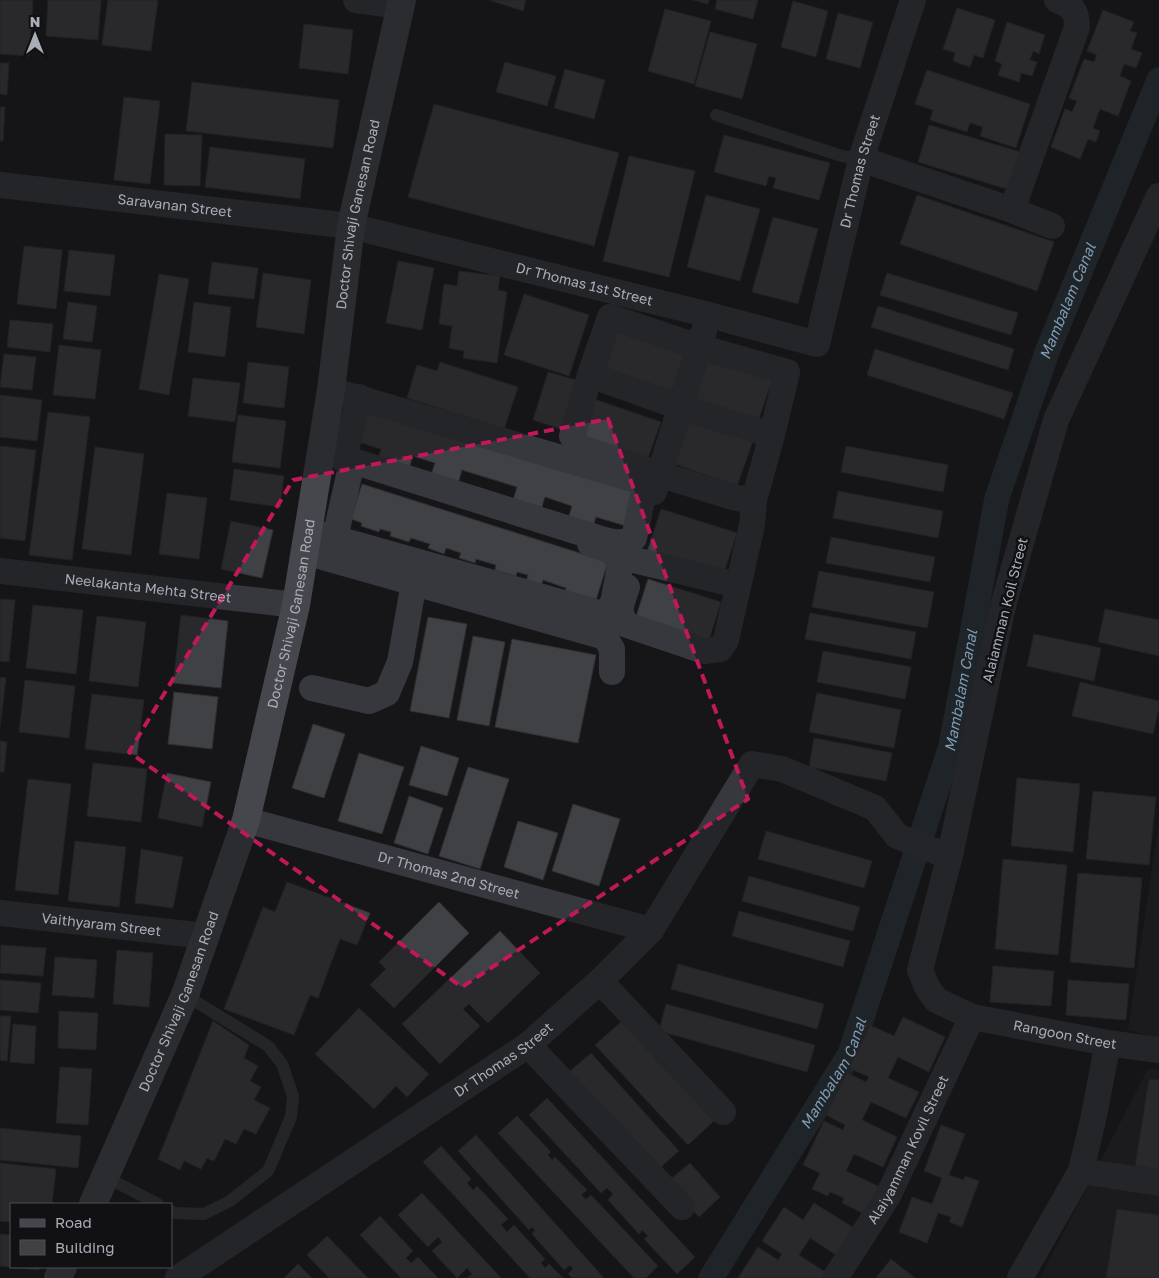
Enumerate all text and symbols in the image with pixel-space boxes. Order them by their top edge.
north arrow [10,10,60,60]
text: N [30,13,40,30]
street label: Dr Thomas Street [836,112,883,230]
street label: Doctor Shivaji Ganesan Road [332,118,383,310]
street label: Saravanan Street [117,190,233,220]
water label: Mambalam Canal [1035,239,1099,361]
street label: Dr Thomas 1st Street [514,258,655,309]
street label: Doctor Shivaji Ganesan Road [263,518,318,710]
street label: Alaiamman Koil Street [978,536,1031,684]
street label: Neelakanta Mehta Street [64,569,232,606]
water label: Mambalam Canal [940,627,981,753]
street label: Dr Thomas 2nd Street [376,847,522,902]
street label: Vaithyaram Street [41,909,162,939]
street label: Doctor Shivaji Ganesan Road [135,909,222,1094]
water label: Mambalam Canal [796,1014,870,1132]
street label: Rangoon Street [1012,1016,1118,1052]
street label: Dr Thomas Street [451,1018,556,1100]
street label: Alaiyamman Kovil Street [863,1072,951,1227]
legend [10,1203,172,1268]
text: Road [55,1213,92,1231]
text: Building [55,1238,115,1256]

